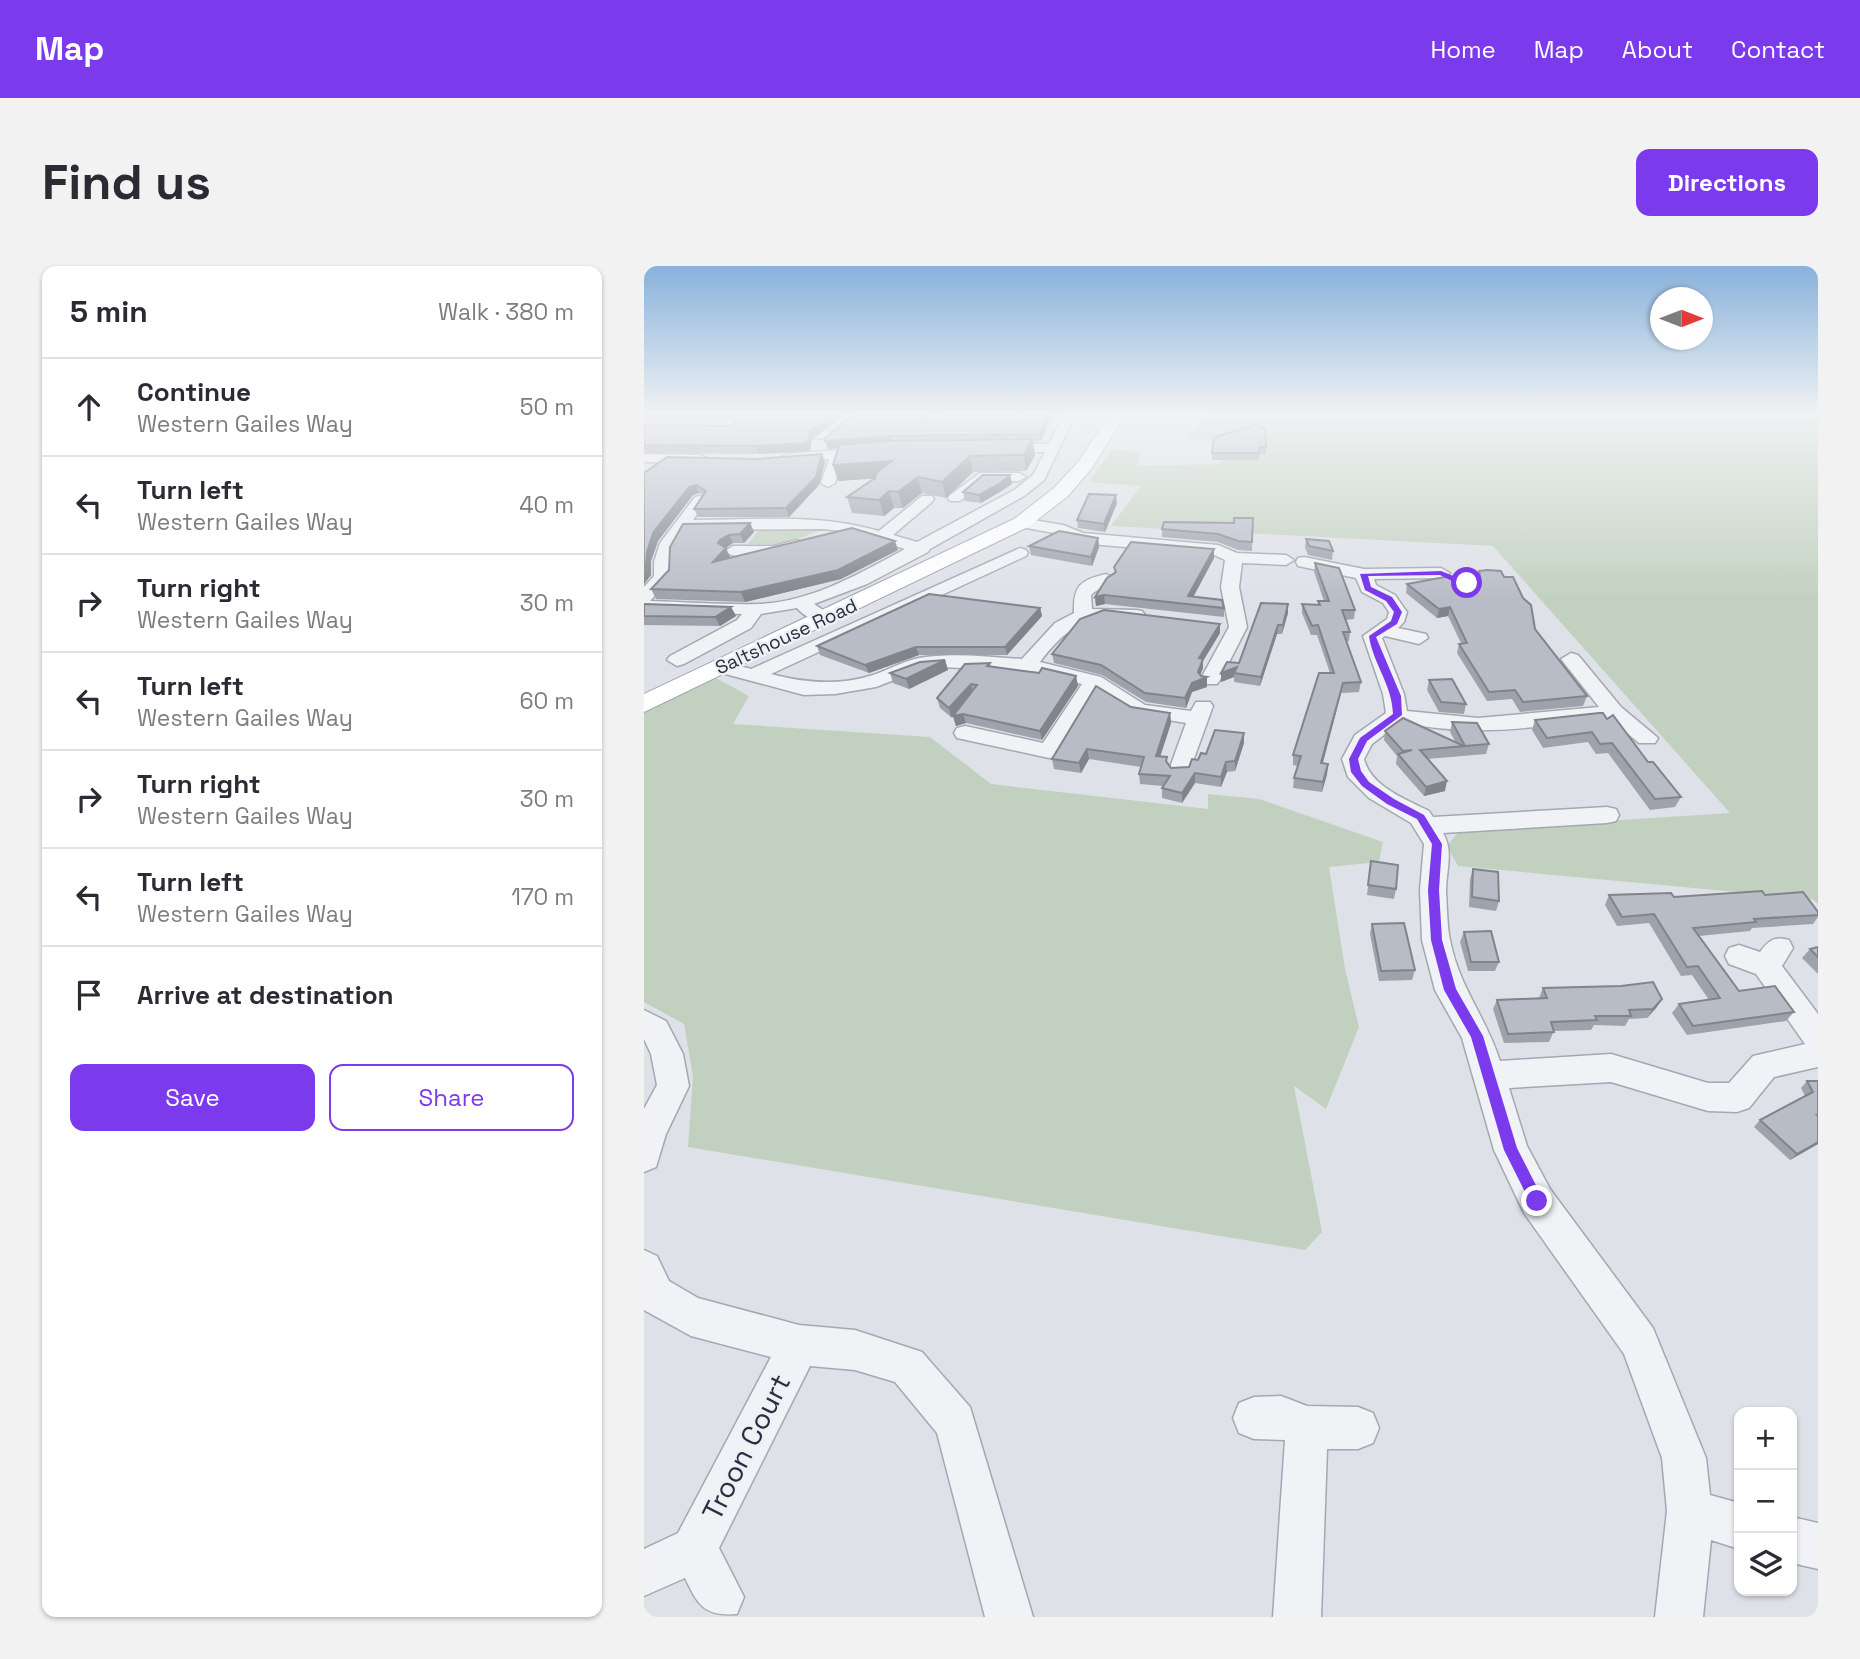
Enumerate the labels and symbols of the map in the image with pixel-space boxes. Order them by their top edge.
north arrow [1650,287,1713,350]
route start [1451,567,1482,598]
street label: Saltshouse Road [711,593,861,680]
route end [1521,1185,1552,1216]
street label: Troon Court [694,1368,798,1526]

